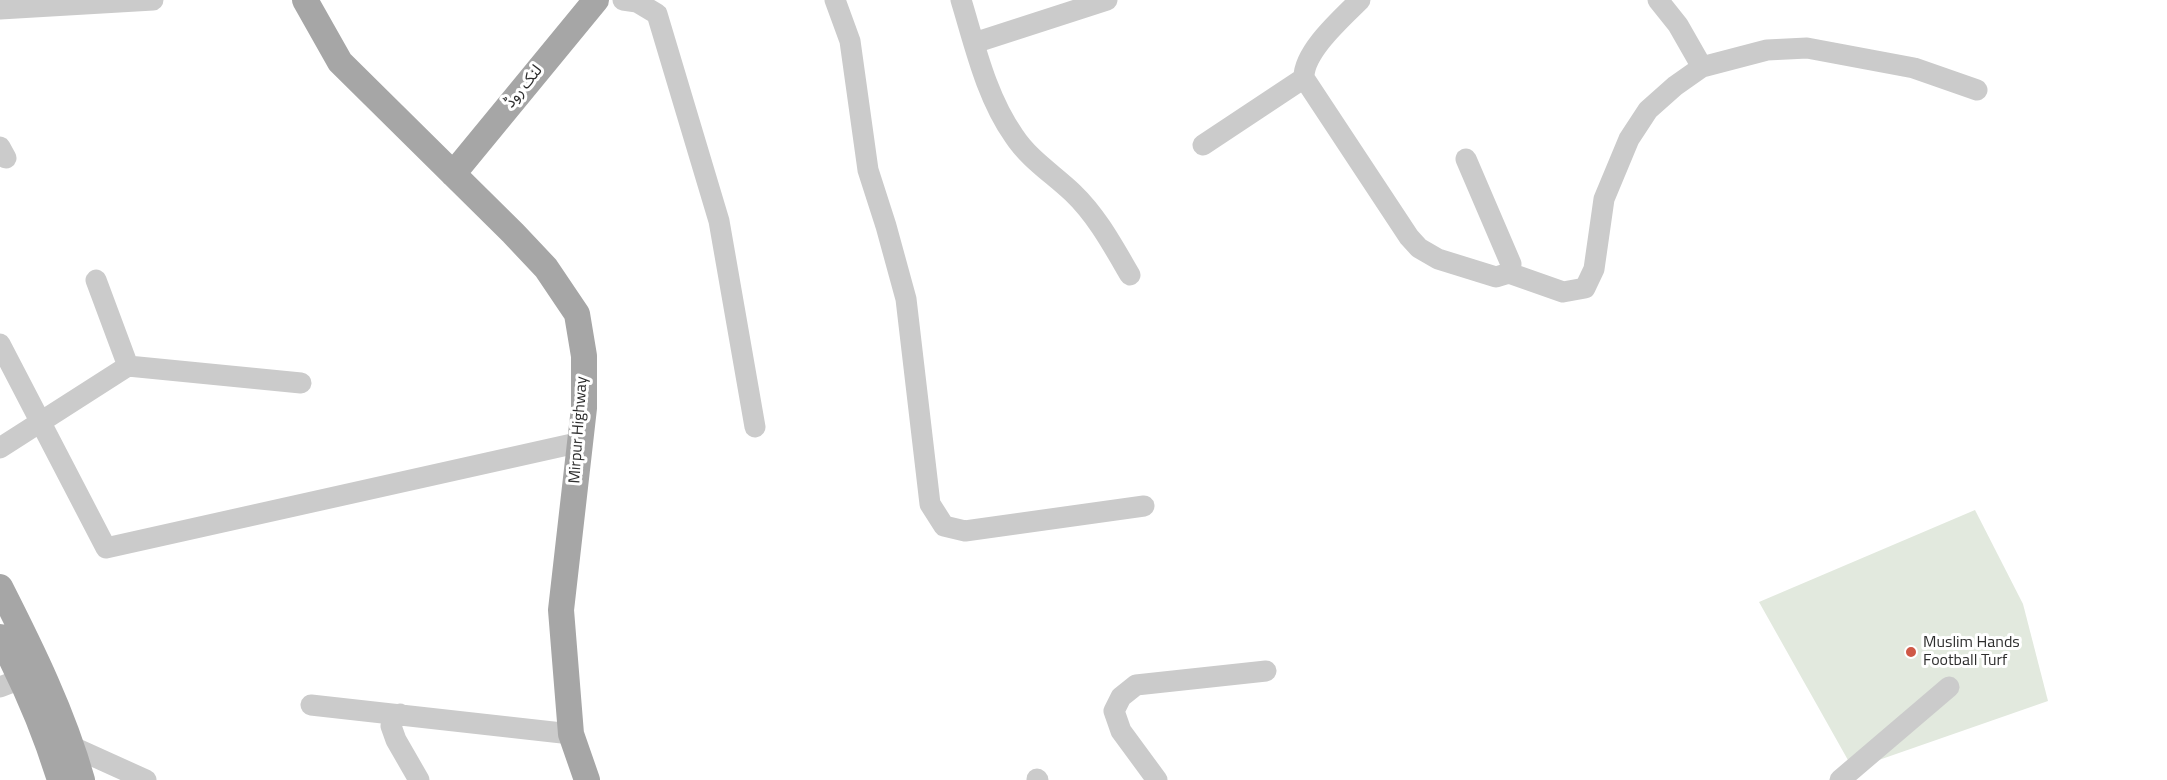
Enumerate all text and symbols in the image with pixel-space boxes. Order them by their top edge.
street label: لنک روڈ [501,62,547,112]
street label: Mirpur Highway [566,376,592,484]
place label: Muslim Hands Football Turf [1923,633,2020,671]
marker: Muslim Hands Football Turf [1904,645,1918,659]

